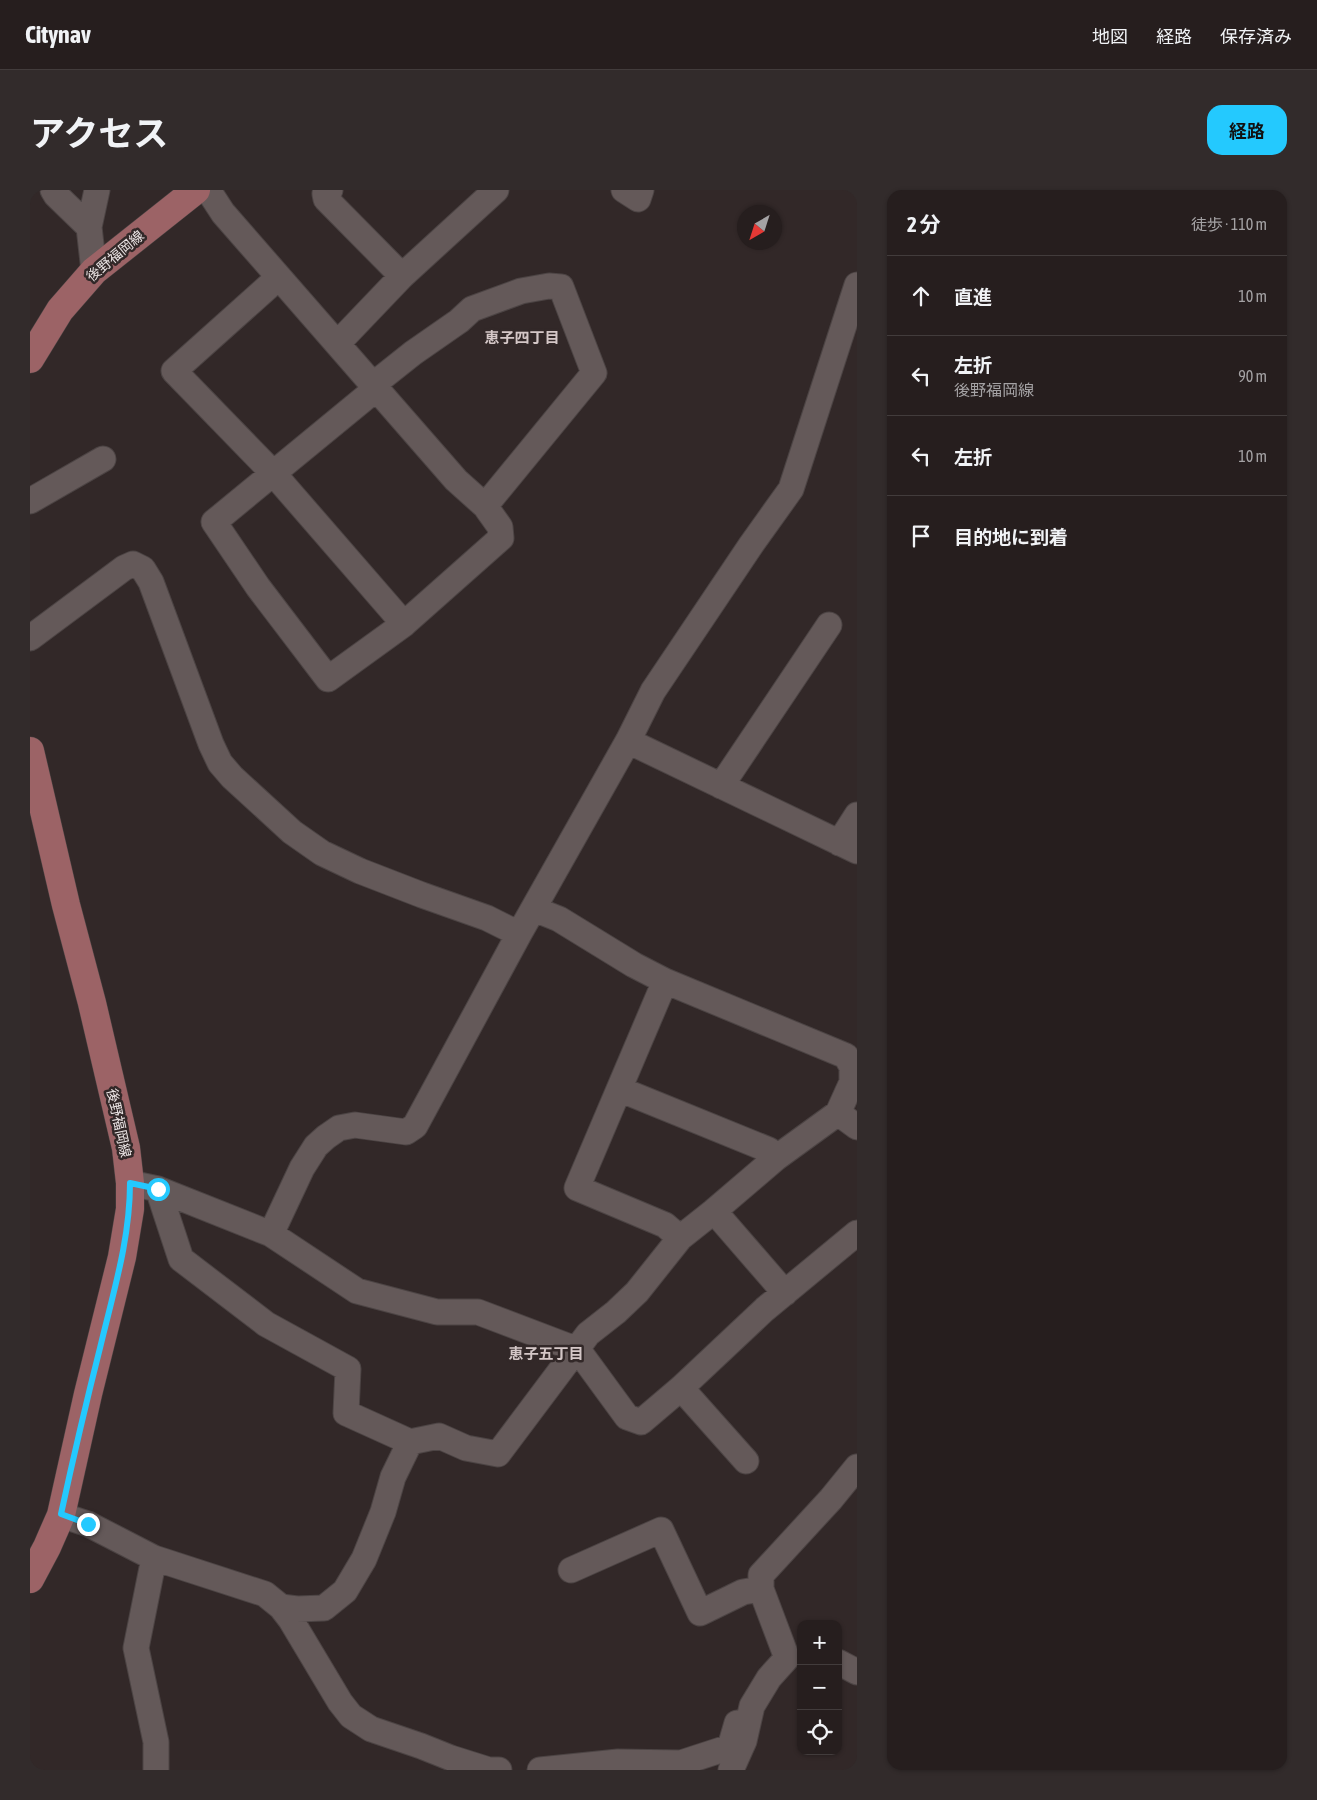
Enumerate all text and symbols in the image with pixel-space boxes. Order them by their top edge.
text: Citynav [25,21,91,48]
text: 地図 [1092,26,1128,47]
text: 経路 [1156,26,1192,47]
text: 保存済み [1220,26,1292,47]
button: 経路 [1207,105,1287,155]
text: アクセス [30,113,168,153]
north arrow [737,205,782,250]
text: 2 分 [907,212,941,236]
text: 徒歩 · 110 m [1191,215,1267,233]
street label: 後野福岡線 [83,227,147,285]
icon: ahead [907,282,935,310]
text: 直進 [954,286,992,308]
text: 10 m [1238,287,1267,305]
district label: 恵子四丁目 [484,329,560,346]
text: 左折 [954,354,992,376]
icon: left [907,362,935,390]
text: 90 m [1238,367,1267,385]
text: 後野福岡線 [954,381,1034,399]
icon: left [907,442,935,470]
text: 左折 [954,446,992,468]
text: 10 m [1238,447,1267,465]
icon: arrive [907,522,935,550]
text: 目的地に到着 [954,526,1068,548]
street label: 後野福岡線 [104,1087,134,1159]
route start [147,1178,170,1201]
district label: 恵子五丁目 [508,1345,584,1362]
route end [77,1513,100,1536]
map controls [797,1620,842,1755]
button: + [797,1620,842,1665]
button: − [797,1665,842,1710]
button: locate [797,1710,842,1755]

